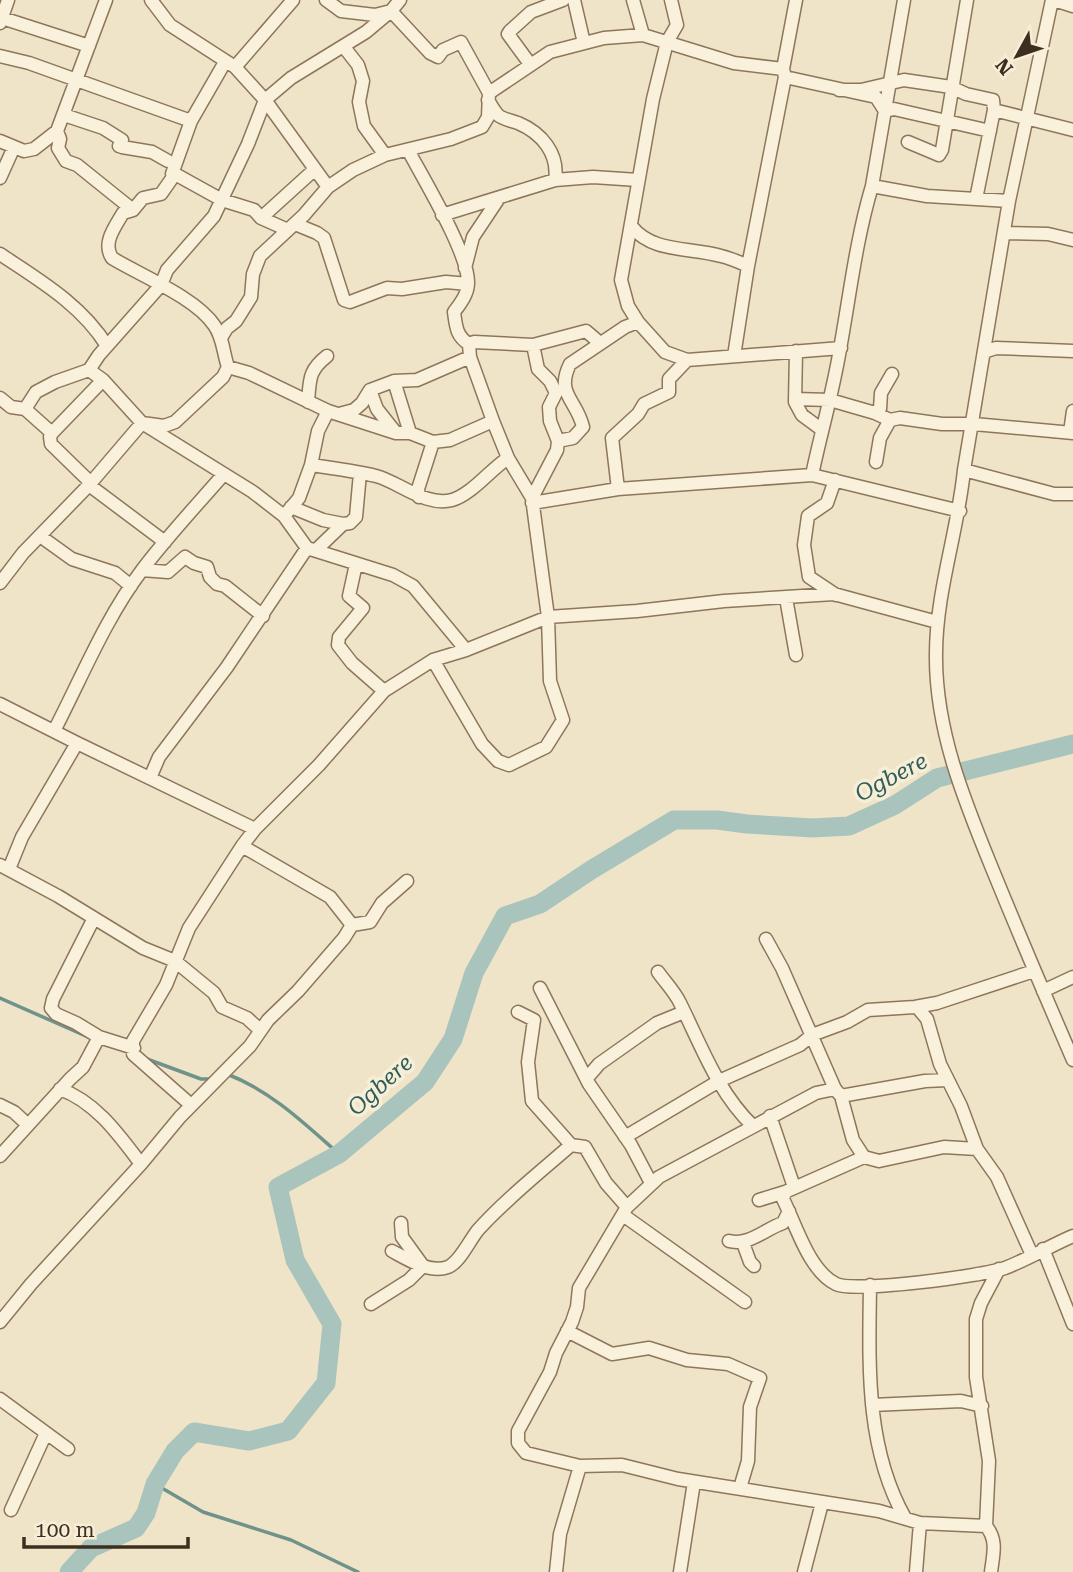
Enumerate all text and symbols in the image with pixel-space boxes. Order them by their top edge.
north arrow [982,21,1052,91]
text: N [991,53,1018,80]
water label: Ogbere [851,747,932,808]
water label: Ogbere [342,1049,418,1121]
scale bar [24,1506,189,1550]
text: 100 m [35,1518,95,1542]

